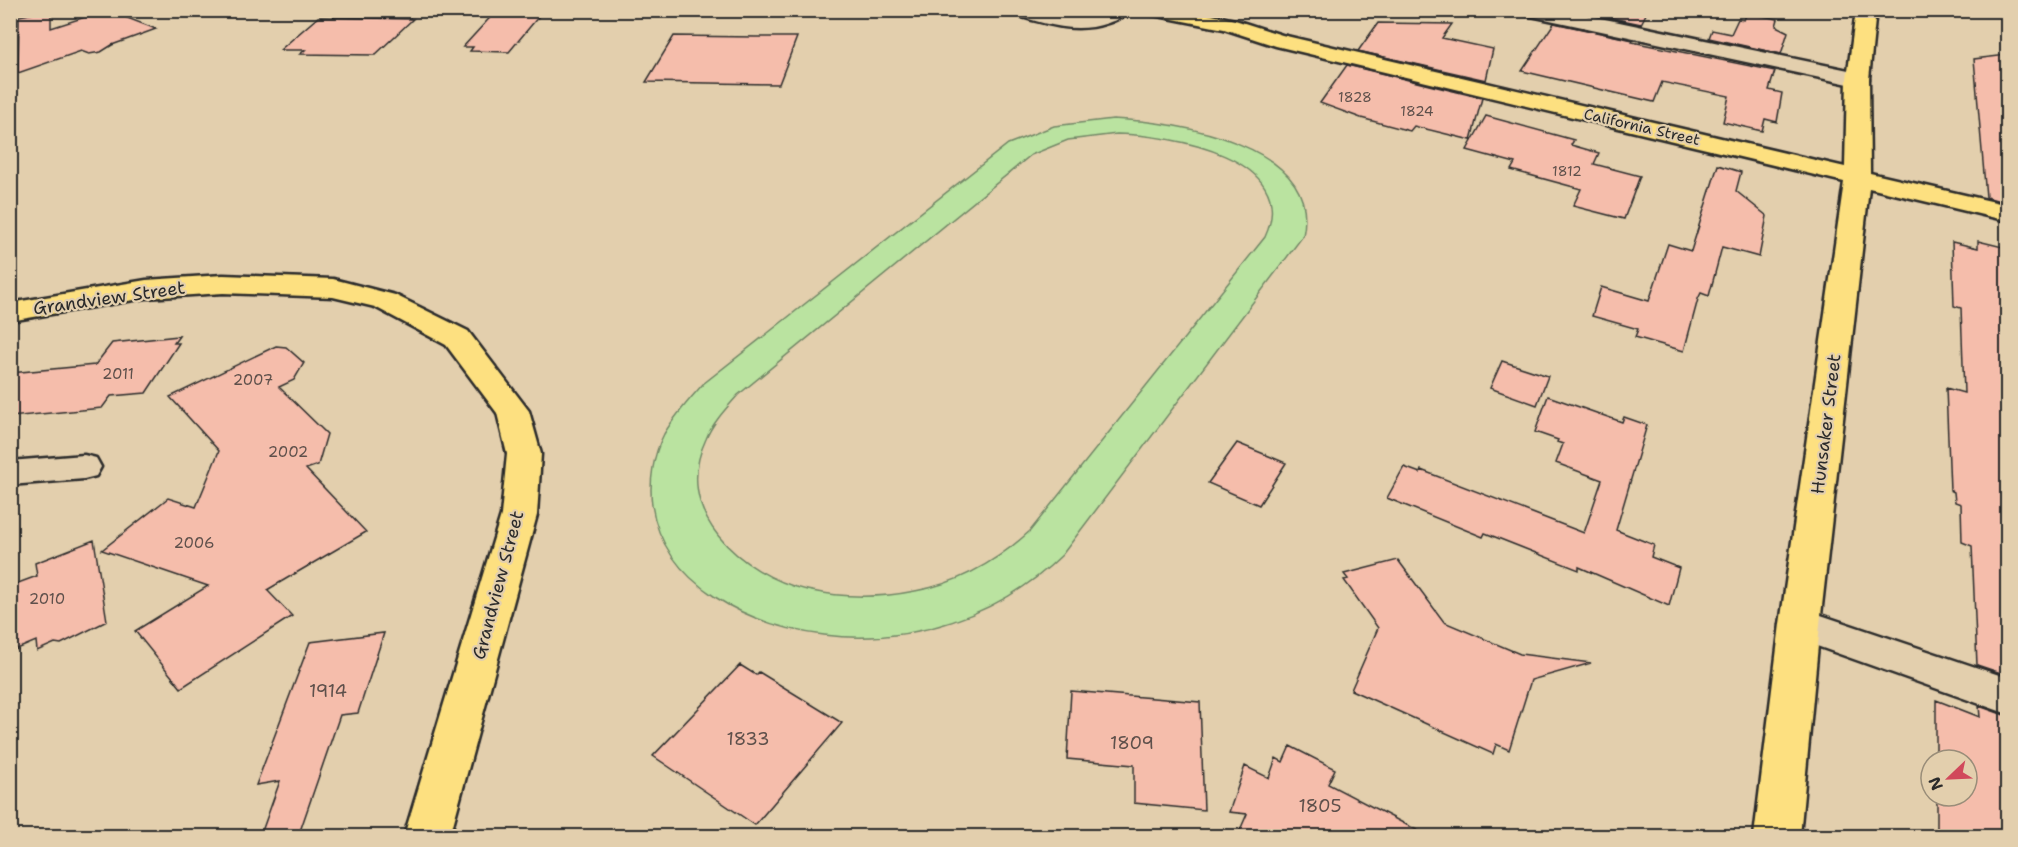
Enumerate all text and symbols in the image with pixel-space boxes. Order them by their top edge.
house number: 1828 [1338,88,1372,106]
house number: 1824 [1400,102,1434,120]
street label: California Street [1582,104,1702,150]
house number: 1812 [1552,162,1582,180]
street label: Grandview Street [31,275,187,321]
street label: Hunsaker Street [1805,352,1847,496]
house number: 2011 [102,364,134,384]
house number: 2007 [233,370,273,390]
house number: 2002 [268,442,308,462]
street label: Grandview Street [467,508,529,662]
house number: 2006 [173,533,215,553]
house number: 2010 [29,589,65,609]
house number: 1914 [309,679,347,703]
house number: 1833 [727,727,769,751]
house number: 1809 [1110,731,1154,755]
north arrow [1919,748,1979,808]
text: N [1924,774,1948,794]
house number: 1805 [1299,794,1341,818]

